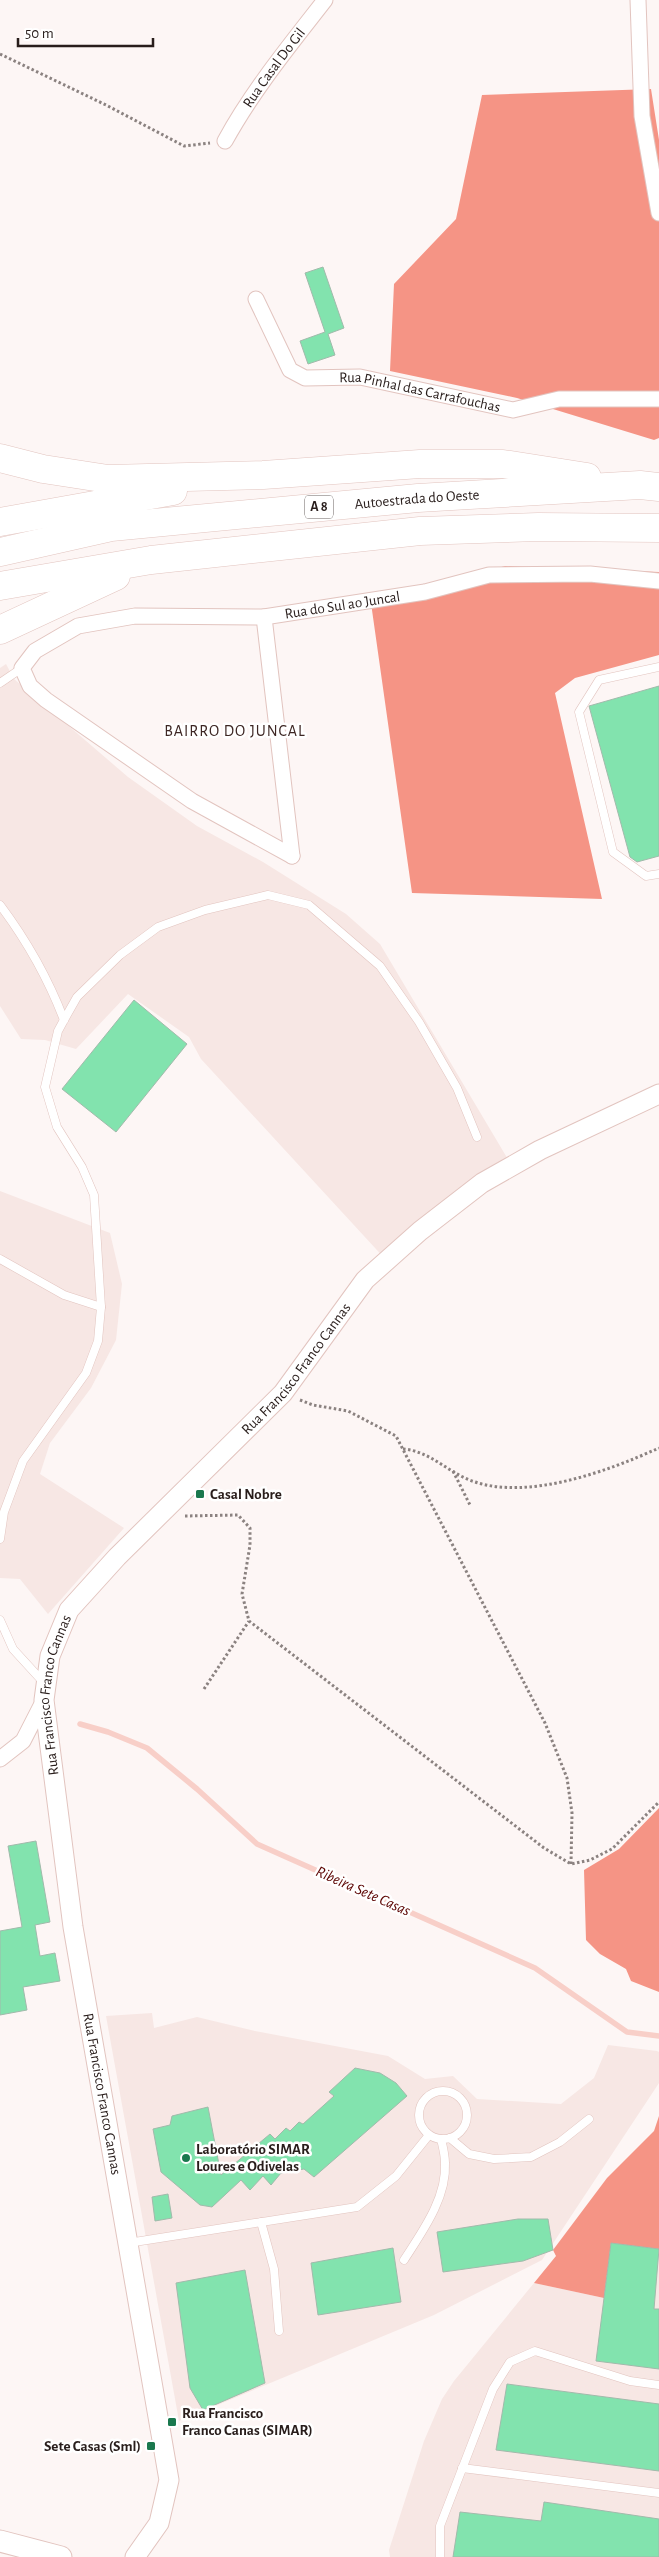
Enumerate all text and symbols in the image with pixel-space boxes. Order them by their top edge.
scale bar [18,15,152,47]
street label: Rua Casal Do Gil [240,25,308,110]
text: 50 m [25,26,54,41]
street label: Rua Pinhal das Carrafouchas [339,369,502,415]
street label: Autoestrada do Oeste [354,487,480,511]
road number: A 8 [305,496,333,518]
street label: Rua do Sul ao Juncal [284,588,401,621]
district label: BAIRRO DO JUNCAL [164,723,306,739]
street label: Rua Francisco Franco Cannas [239,1300,353,1437]
place label: Casal Nobre [210,1487,282,1502]
marker: Casal Nobre [194,1488,206,1500]
street label: Rua Francisco Franco Cannas [36,1613,74,1776]
water label: Ribeira Sete Casas [313,1863,413,1919]
street label: Rua Francisco Franco Cannas [80,2012,124,2176]
place label: Laboratório SIMAR Loures e Odivelas [196,2142,310,2174]
marker: Laboratório SIMAR Loures e Odivelas [180,2152,192,2164]
place label: Rua Francisco Franco Canas (SIMAR) [182,2406,313,2438]
marker: Rua Francisco Franco Canas (SIMAR) [166,2416,178,2428]
place label: Sete Casas (Sml) [44,2439,141,2454]
marker: Sete Casas (Sml) [145,2440,157,2452]

